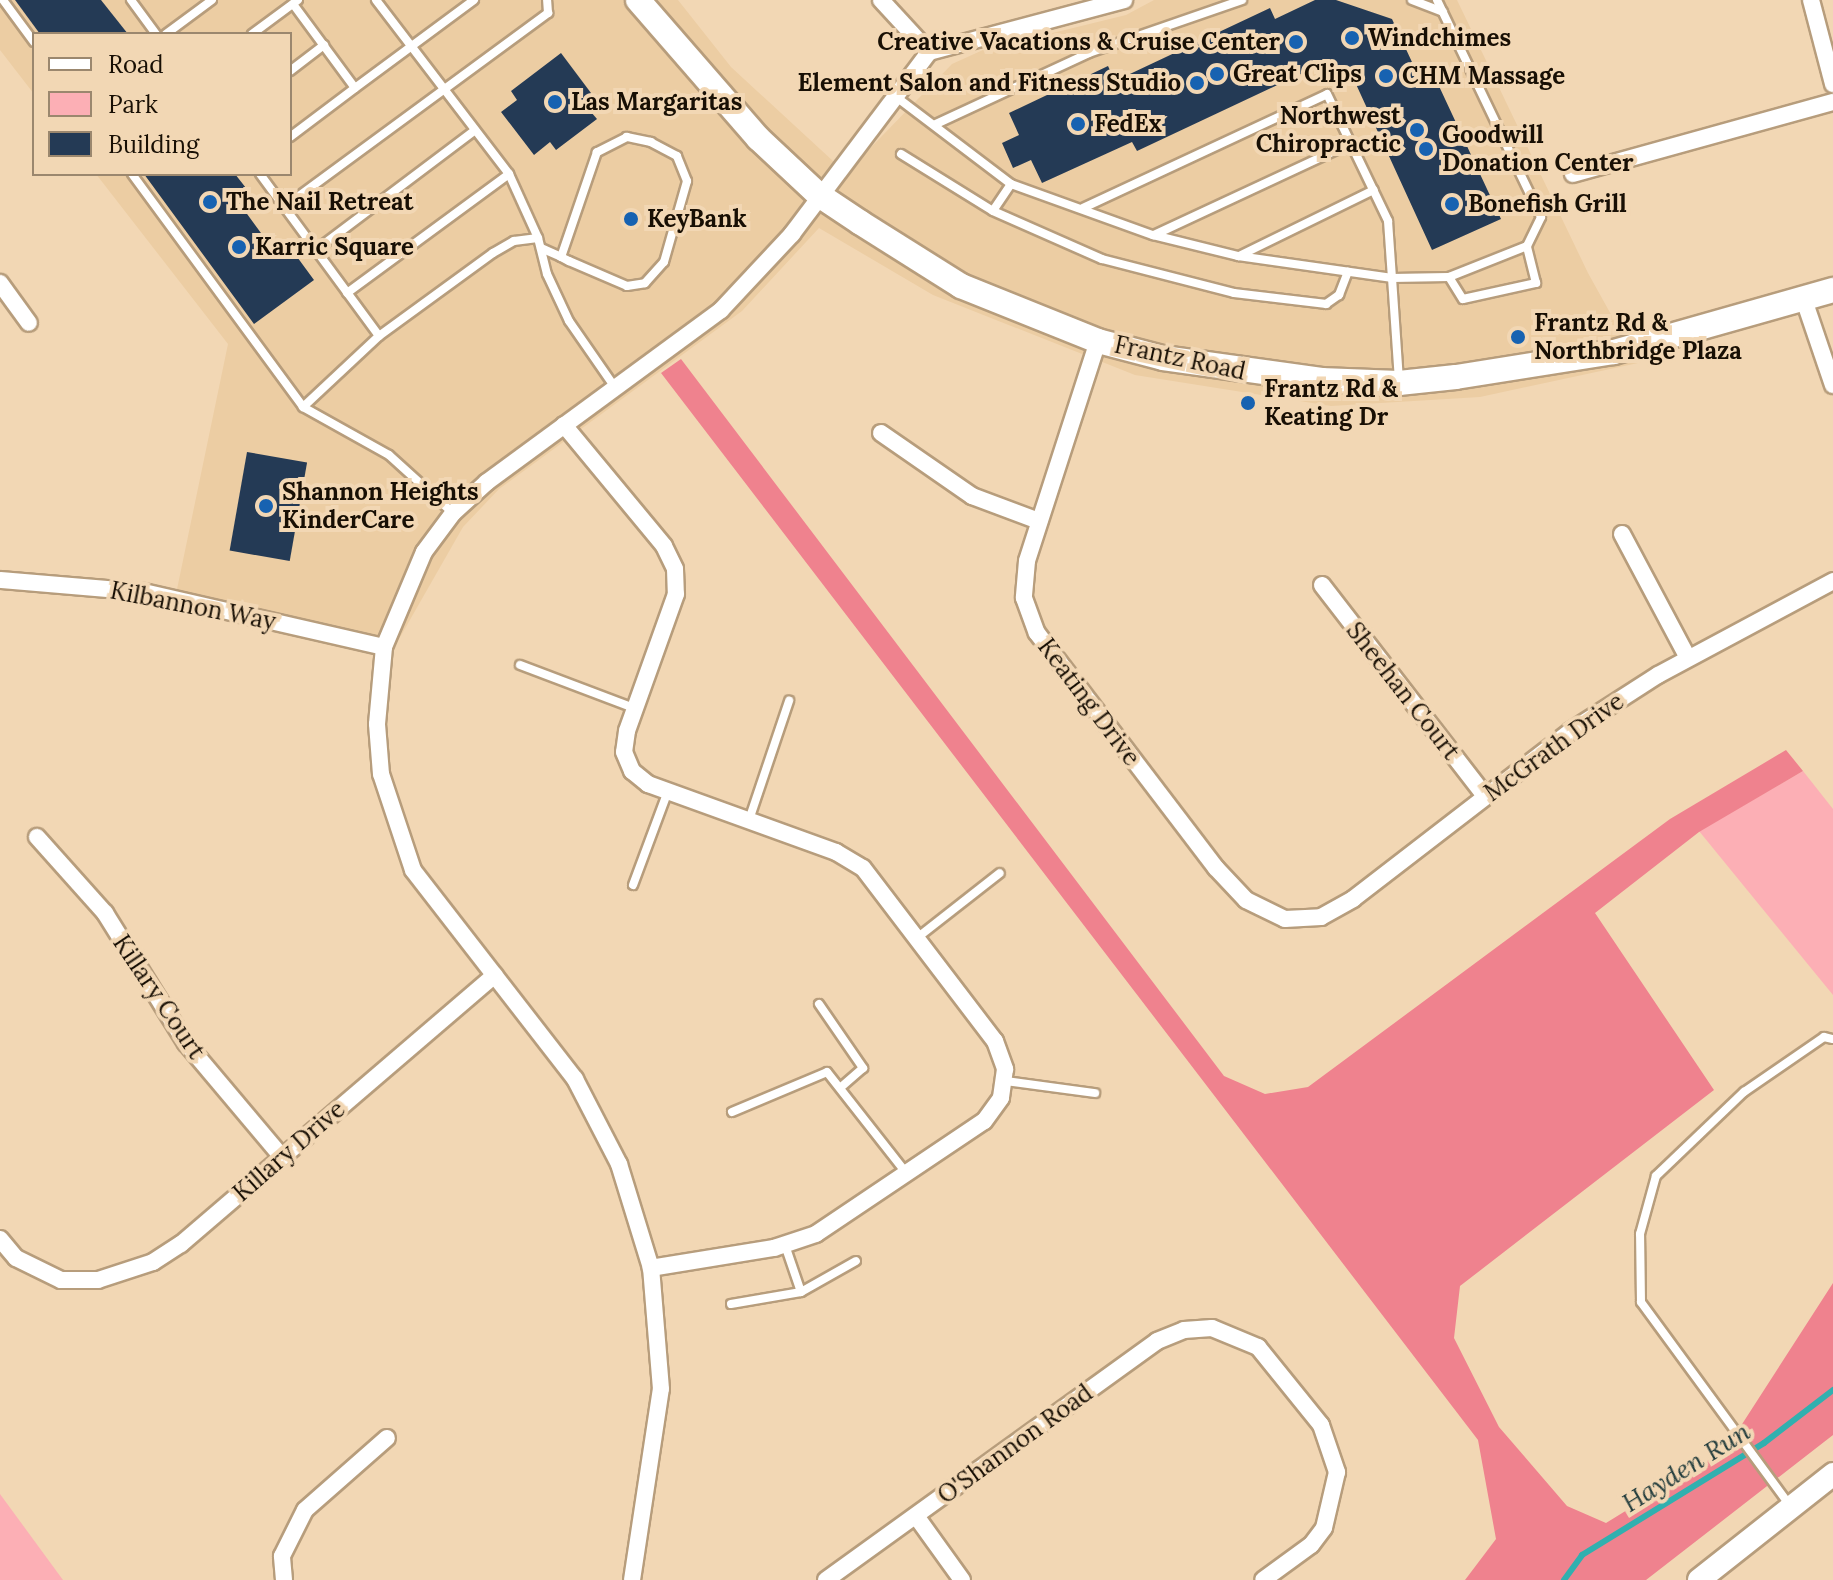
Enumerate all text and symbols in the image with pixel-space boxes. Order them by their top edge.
place label: Windchimes [1368,24,1511,52]
place label: Creative Vacations & Cruise Center [877,28,1280,56]
marker: Windchimes [1343,29,1361,47]
legend [32,32,292,176]
marker: Creative Vacations & Cruise Center [1287,33,1305,51]
text: Road [108,49,164,80]
place label: Great Clips [1233,60,1362,88]
place label: CHM Massage [1402,62,1565,90]
marker: Great Clips [1208,65,1226,83]
marker: CHM Massage [1377,67,1395,85]
place label: Element Salon and Fitness Studio [798,69,1181,97]
marker: Element Salon and Fitness Studio [1188,74,1206,92]
place label: Las Margaritas [571,88,742,116]
text: Park [108,89,158,120]
marker: Las Margaritas [546,93,564,111]
place label: Northwest Chiropractic [1256,102,1401,158]
place label: FedEx [1094,110,1162,138]
marker: FedEx [1069,115,1087,133]
marker: Northwest Chiropractic [1408,121,1426,139]
place label: Goodwill Donation Center [1442,121,1633,177]
text: Building [108,129,199,160]
marker: Goodwill Donation Center [1417,140,1435,158]
place label: The Nail Retreat [226,188,413,216]
place label: Bonefish Grill [1468,190,1627,218]
marker: The Nail Retreat [201,193,219,211]
marker: Bonefish Grill [1443,195,1461,213]
place label: KeyBank [647,205,747,233]
marker: KeyBank [622,210,640,228]
place label: Karric Square [255,233,414,261]
marker: Karric Square [230,238,248,256]
place label: Frantz Rd & Northbridge Plaza [1534,309,1742,365]
marker: Frantz Rd & Northbridge Plaza [1509,328,1527,346]
street label: Frantz Road [1112,330,1248,386]
place label: Frantz Rd & Keating Dr [1264,375,1398,431]
marker: Frantz Rd & Keating Dr [1239,394,1257,412]
place label: Shannon Heights KinderCare [282,478,479,534]
marker: Shannon Heights KinderCare [257,497,275,515]
street label: Kilbannon Way [108,576,278,636]
street label: Sheehan Court [1340,617,1466,765]
street label: Keating Drive [1032,633,1146,771]
street label: McGrath Drive [1479,687,1629,807]
street label: Killary Court [107,930,211,1064]
street label: Killary Drive [227,1095,351,1207]
street label: O'Shannon Road [932,1378,1098,1510]
water label: Hayden Run [1616,1415,1756,1519]

